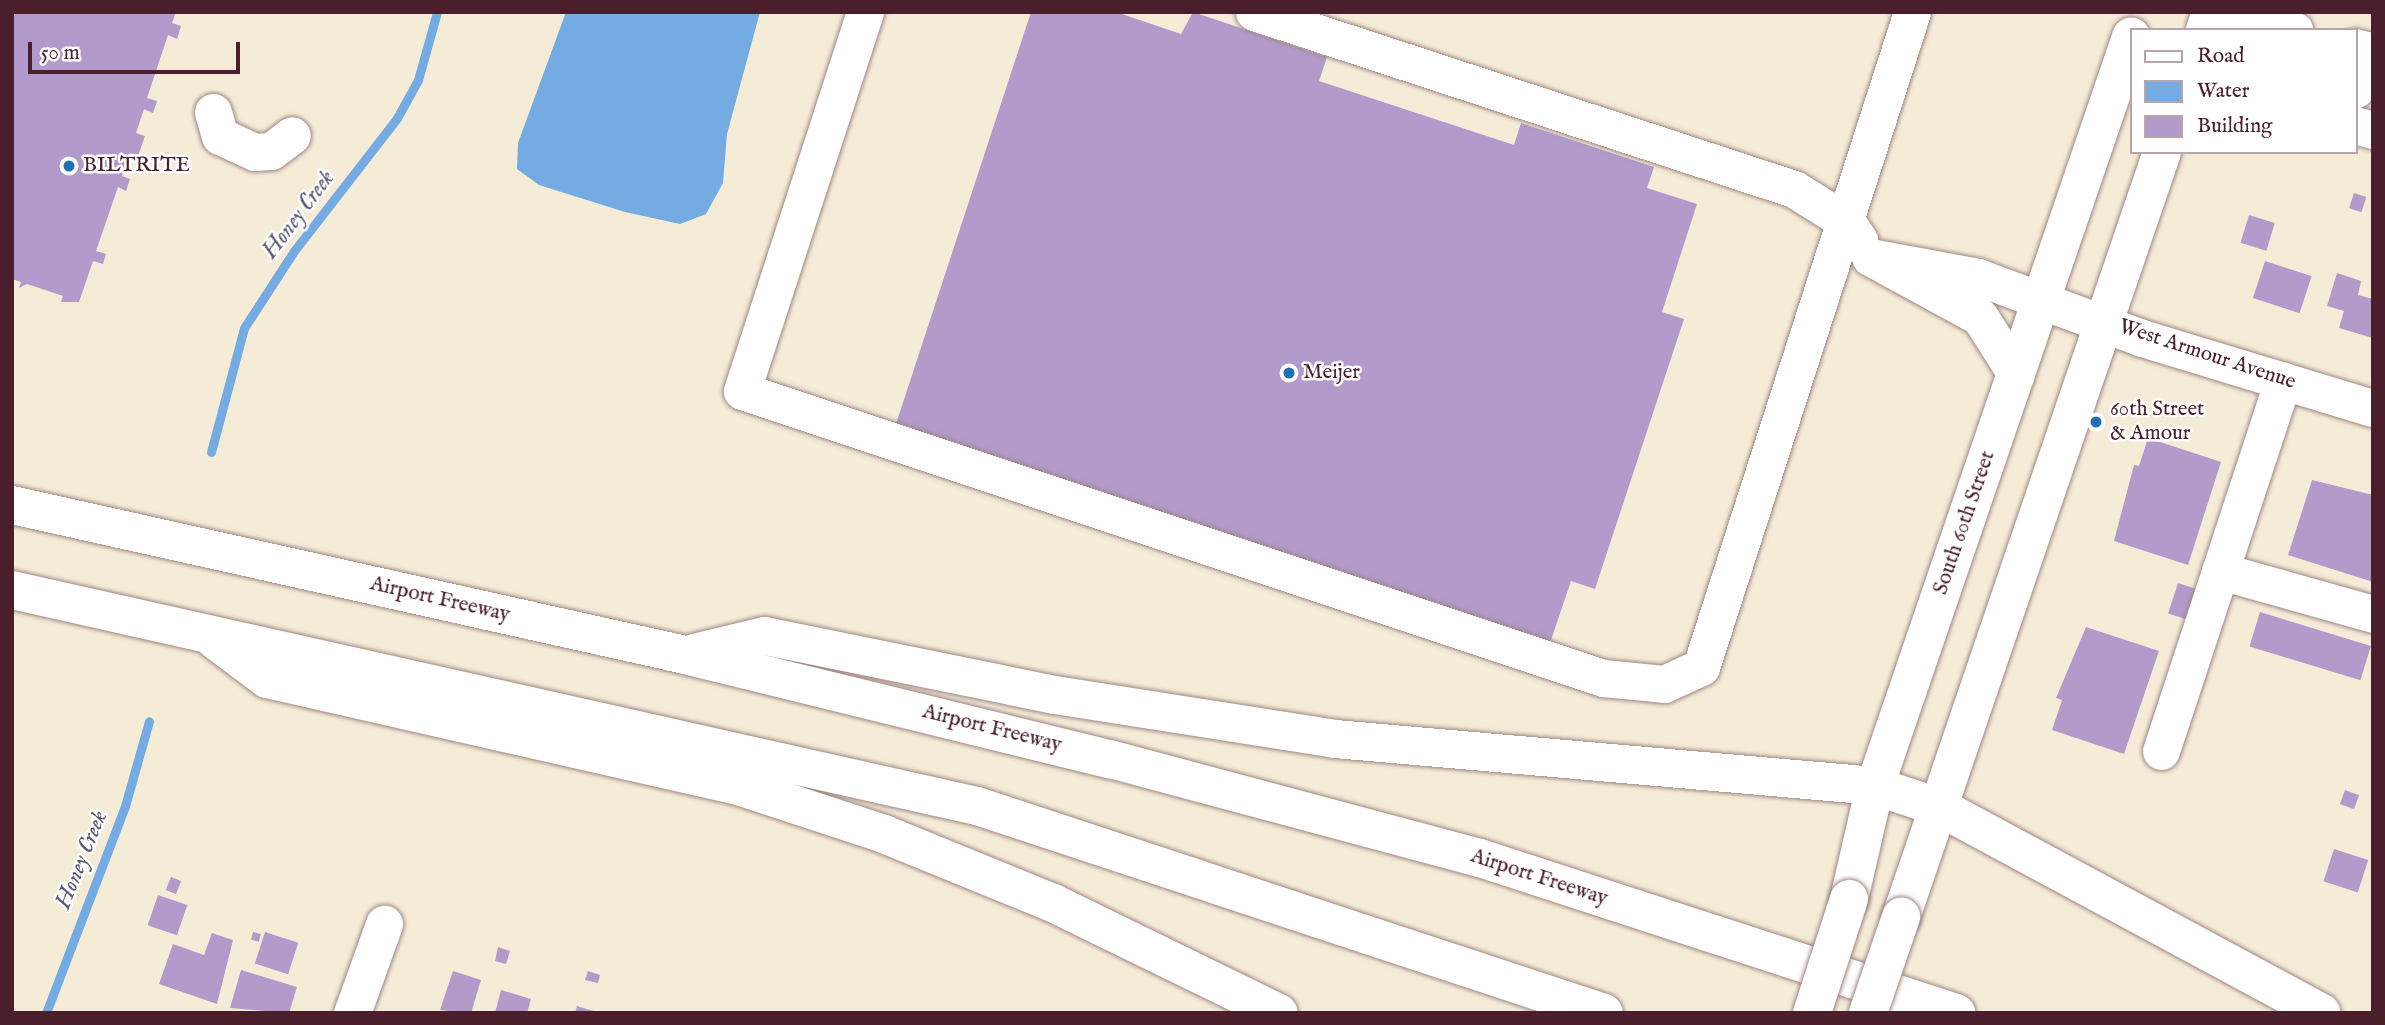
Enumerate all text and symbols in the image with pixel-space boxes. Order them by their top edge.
scale bar [32,28,243,72]
legend [2130,28,2357,154]
text: 50 m [41,40,80,67]
text: Road [2197,43,2244,70]
text: Water [2197,78,2249,105]
text: Building [2197,113,2272,140]
place label: BILTRITE [83,153,190,179]
marker: BILTRITE [61,158,77,174]
water label: Honey Creek [257,166,341,264]
street label: West Armour Avenue [2115,315,2299,395]
place label: Meijer [1303,360,1360,386]
marker: Meijer [1281,365,1297,381]
place label: 60th Street & Amour [2110,397,2204,447]
marker: 60th Street & Amour [2088,414,2104,430]
street label: South 60th Street [1929,448,2001,598]
street label: Airport Freeway [368,572,512,628]
street label: Airport Freeway [920,700,1064,758]
water label: Honey Creek [50,807,114,913]
street label: Airport Freeway [1467,844,1611,912]

